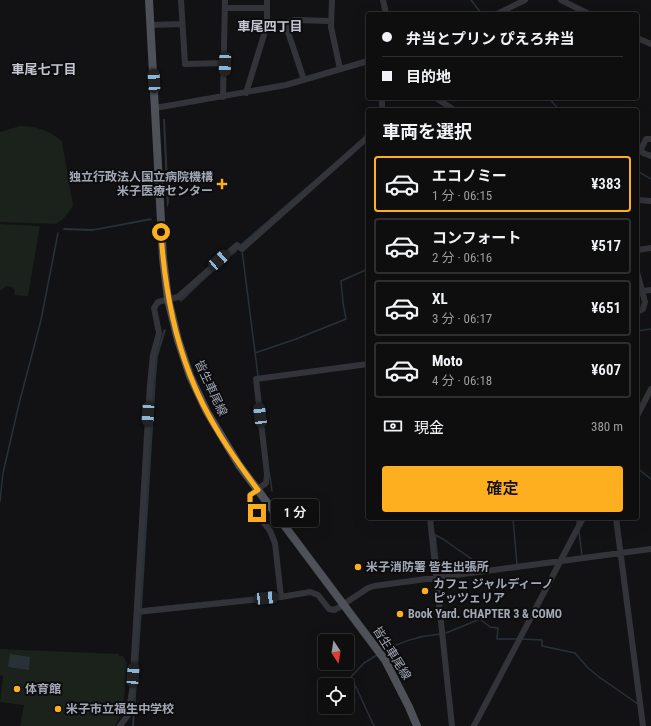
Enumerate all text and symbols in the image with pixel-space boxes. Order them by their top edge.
district label: 車尾四丁目 [237,19,303,34]
text: 弁当とプリン ぴえろ弁当 [406,30,574,48]
car [219,52,231,76]
district label: 車尾七丁目 [11,62,77,77]
text: 目的地 [406,68,451,86]
car [147,69,161,93]
text: 車両を選択 [382,121,472,142]
icon: car [384,166,420,202]
text: エコノミー [432,167,507,185]
place label: 独立行政法人国立病院機構 米子医療センター [69,170,213,198]
text: ¥383 [591,175,621,193]
marker: 独立行政法人国立病院機構 米子医療センター [216,178,228,190]
text: 1 分 · 06:15 [432,188,492,203]
route start [152,223,170,241]
icon: car [384,228,420,264]
text: コンフォート [432,229,522,247]
text: ¥517 [591,237,621,255]
car [206,248,232,272]
text: 2 分 · 06:16 [432,250,492,265]
icon: car [384,290,420,326]
text: XL [432,290,448,308]
text: ¥651 [591,299,621,317]
text: 3 分 · 06:17 [432,311,492,326]
icon: car [384,352,420,388]
text: Moto [432,352,463,370]
street label: 皆生車尾線 [192,358,230,418]
text: ¥607 [591,361,621,379]
text: 4 分 · 06:18 [432,373,492,388]
car [141,402,155,426]
car [253,402,267,428]
icon: cash [382,415,404,437]
text: 現金 [414,419,444,437]
text: 380 m [591,419,623,434]
button: 確定 [382,466,623,512]
callout: 1 分 [271,499,319,527]
route end [248,504,266,522]
text: 1 分 [284,505,306,520]
place label: 米子消防署 皆生出張所 [366,560,489,574]
marker: 米子消防署 皆生出張所 [353,562,363,572]
place label: カフェ ジャルディーノ ピッツェリア [433,577,554,605]
marker: カフェ ジャルディーノ ピッツェリア [420,586,430,596]
car [253,591,279,605]
place label: Book Yard. CHAPTER 3 & COMO [408,607,562,621]
marker: Book Yard. CHAPTER 3 & COMO [395,609,405,619]
street label: 皆生車尾線 [370,624,414,682]
north arrow [318,634,354,670]
map controls [318,634,354,714]
car [126,663,140,687]
button: locate [318,678,354,714]
place label: 体育館 [25,682,61,696]
marker: 体育館 [12,684,22,694]
place label: 米子市立福生中学校 [66,702,174,716]
marker: 米子市立福生中学校 [53,704,63,714]

